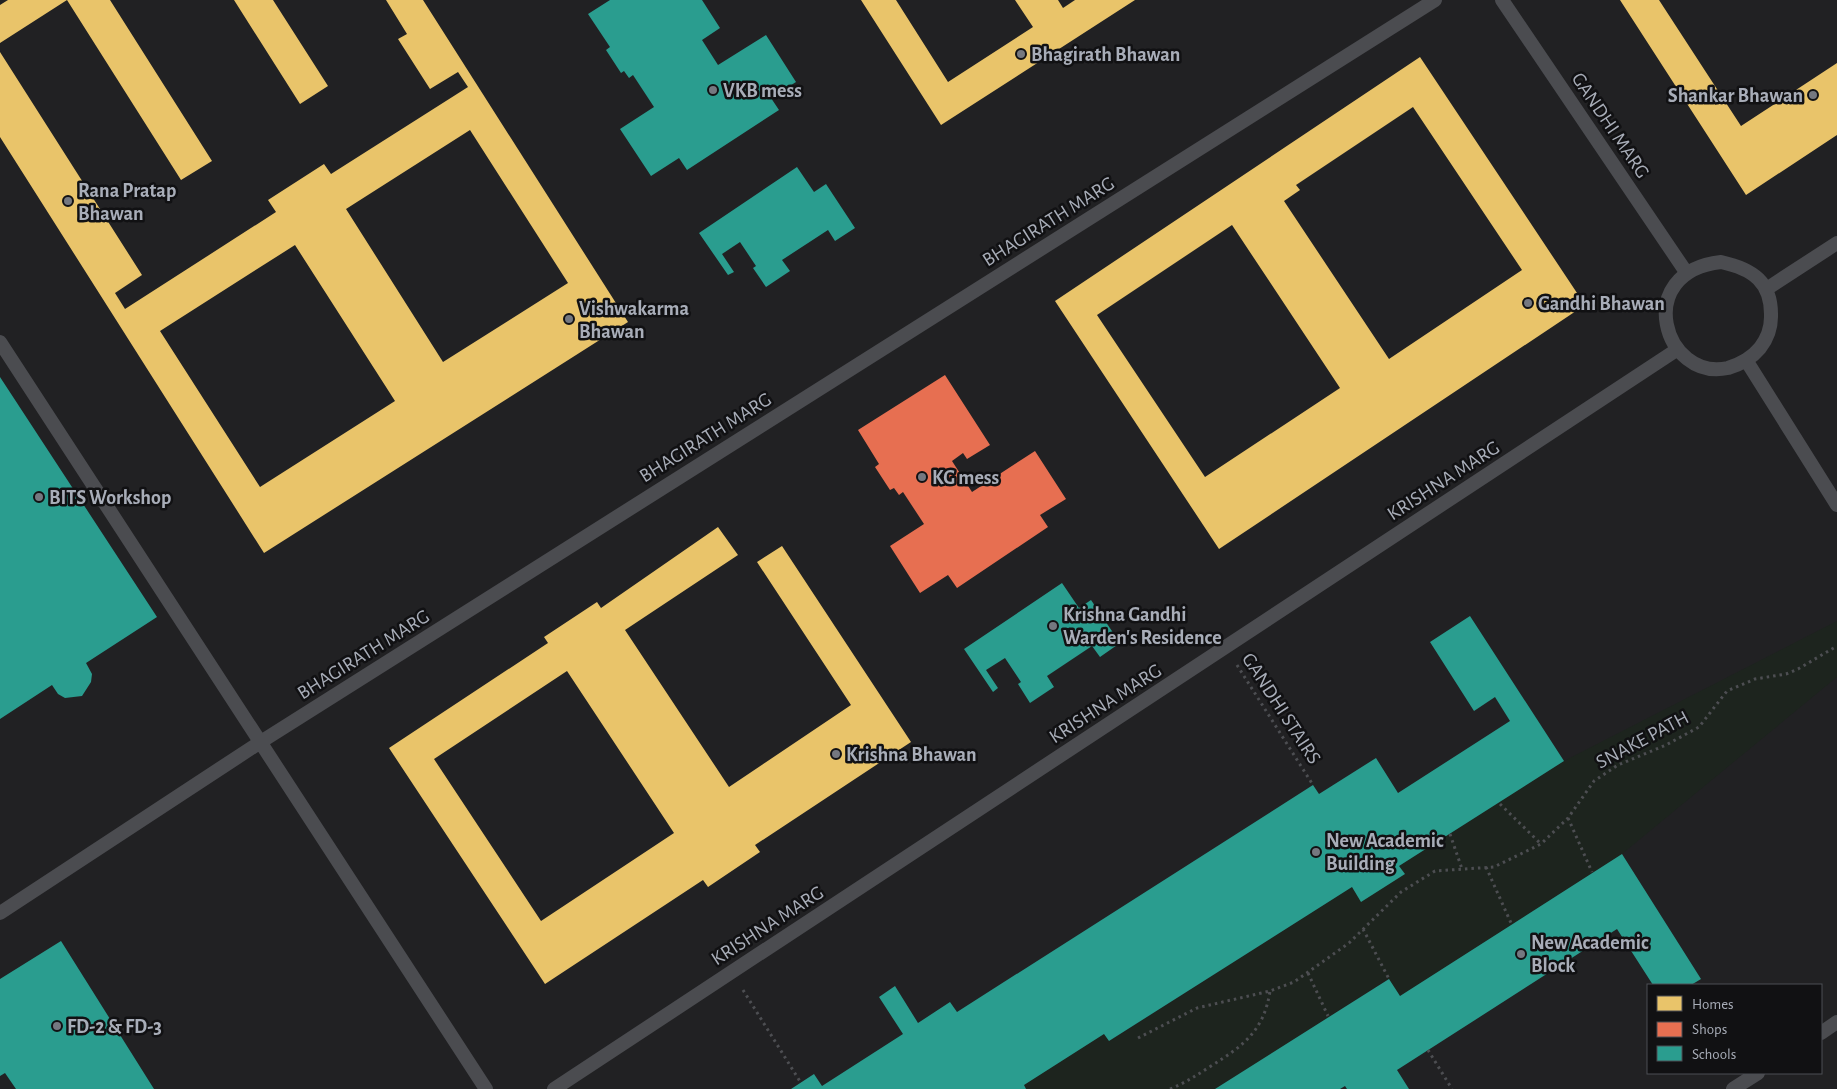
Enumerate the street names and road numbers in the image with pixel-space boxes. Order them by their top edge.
street label: GANDHI MARG [1568,69,1653,182]
street label: BHAGIRATH MARG [979,173,1118,271]
street label: BHAGIRATH MARG [636,389,775,487]
street label: KRISHNA MARG [1384,437,1503,524]
street label: BHAGIRATH MARG [294,606,433,704]
street label: GANDHI STAIRS [1238,650,1324,768]
street label: KRISHNA MARG [1046,660,1165,747]
street label: SNAKE PATH [1593,707,1692,773]
street label: KRISHNA MARG [708,882,827,969]

